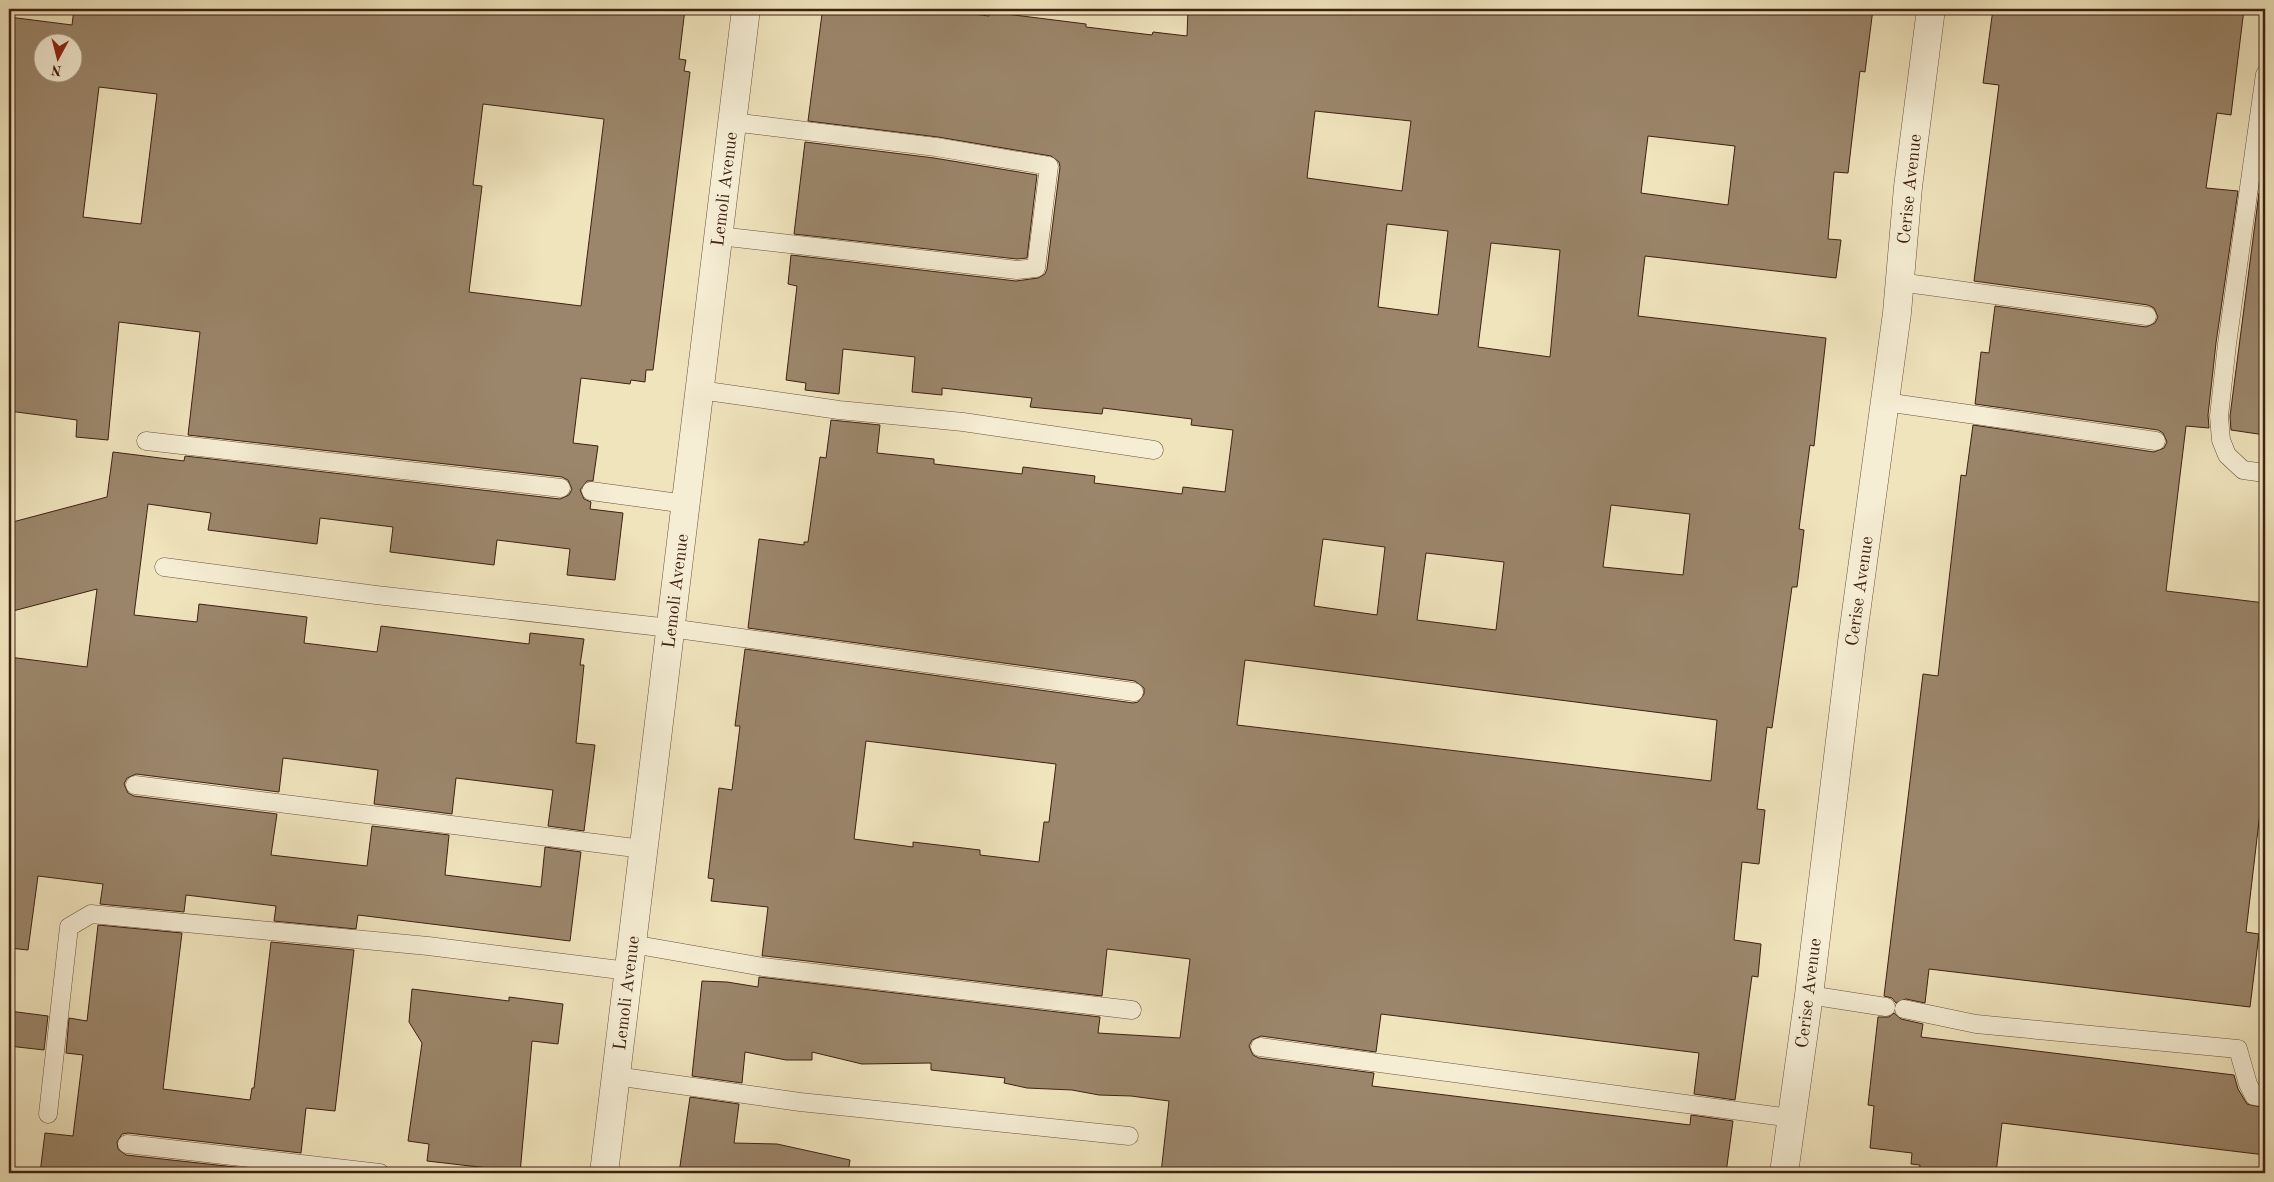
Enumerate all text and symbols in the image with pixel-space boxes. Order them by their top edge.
north arrow [32,32,82,82]
text: N [50,62,63,78]
street label: Lemoli Avenue [709,131,741,248]
street label: Cerise Avenue [1895,133,1925,245]
street label: Lemoli Avenue [660,533,692,650]
street label: Cerise Avenue [1843,535,1877,647]
street label: Lemoli Avenue [611,935,643,1052]
street label: Cerise Avenue [1793,937,1825,1049]

